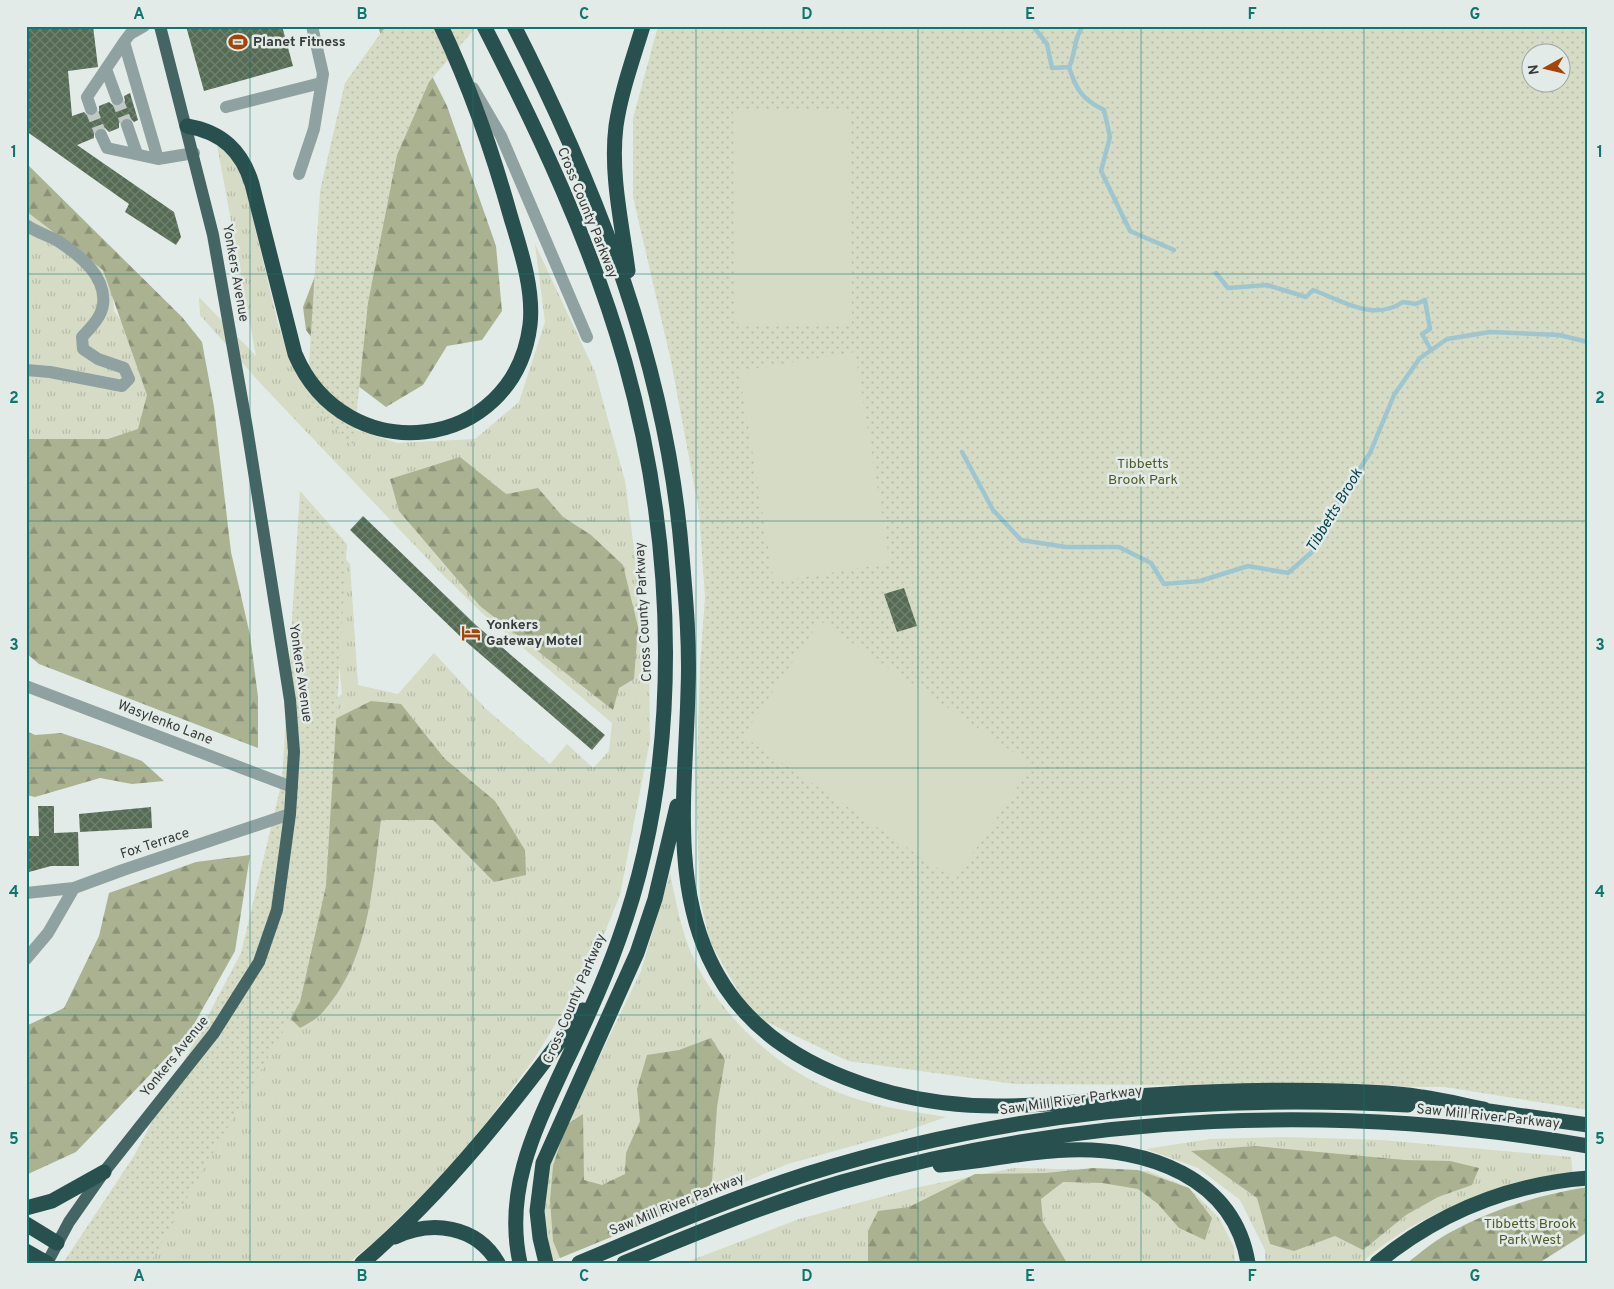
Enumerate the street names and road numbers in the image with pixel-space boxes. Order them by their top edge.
street label: Cross County Parkway [553,145,621,281]
street label: Yonkers Avenue [218,223,252,323]
street label: Cross County Parkway [632,542,656,682]
street label: Yonkers Avenue [285,623,315,723]
street label: Wasylenko Lane [115,697,215,749]
street label: Fox Terrace [118,825,192,863]
street label: Cross County Parkway [540,931,610,1067]
street label: Yonkers Avenue [137,1013,213,1101]
street label: Saw Mill River Parkway [999,1083,1143,1119]
street label: Saw Mill River Parkway [1415,1101,1561,1133]
street label: Saw Mill River Parkway [607,1170,747,1240]

